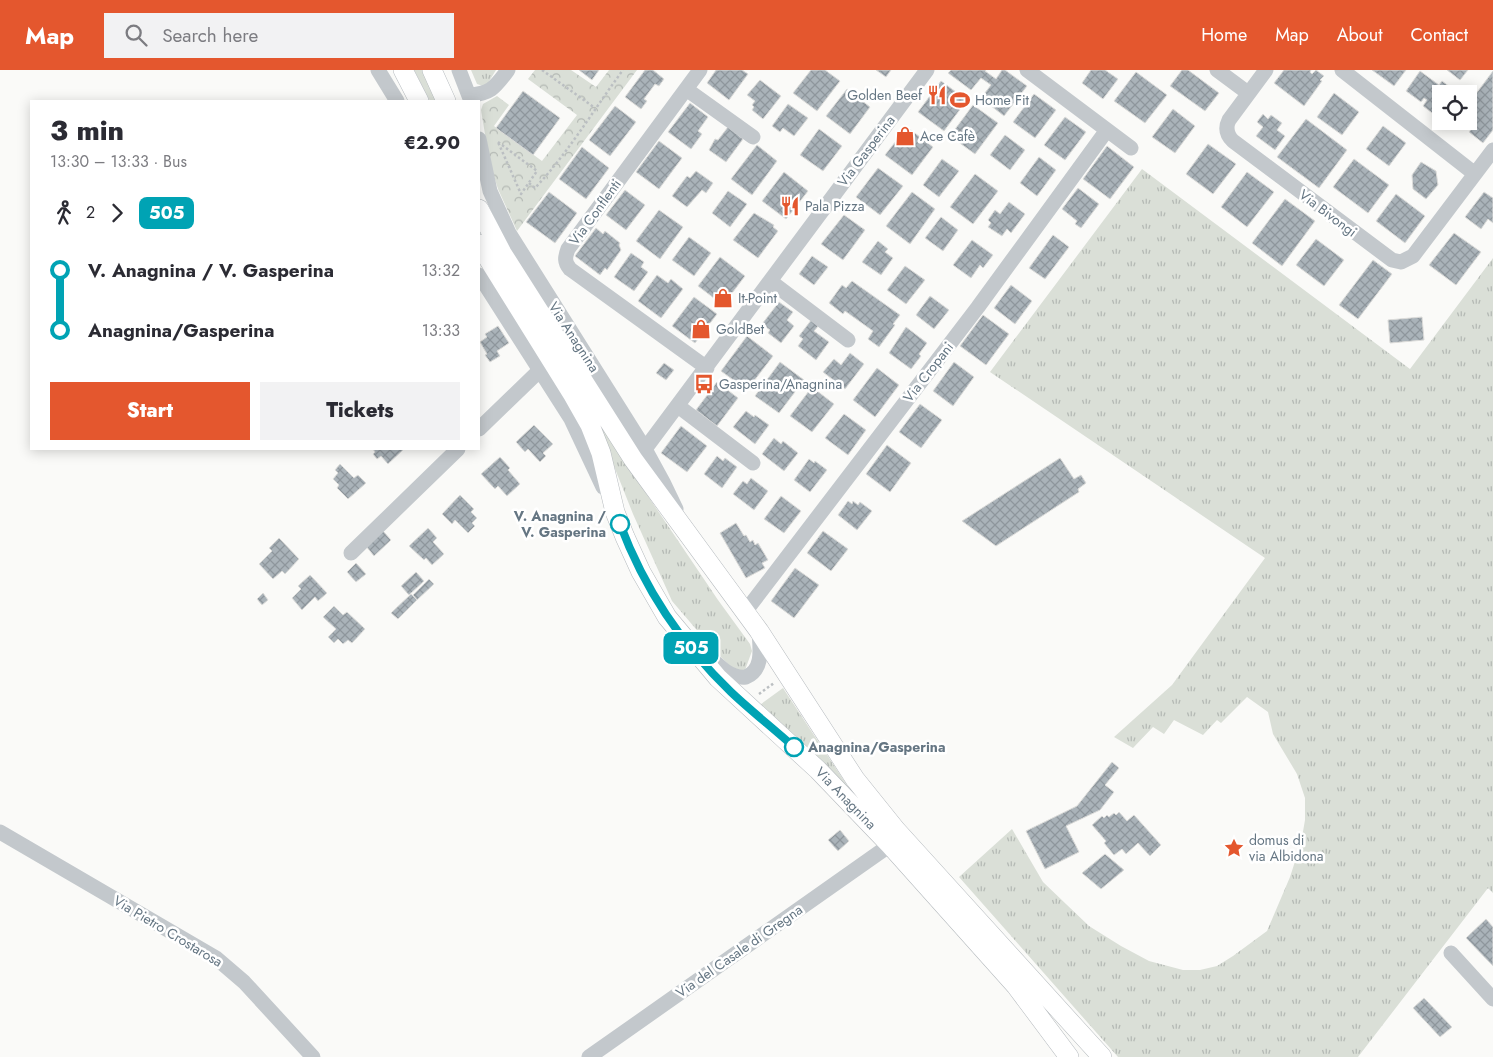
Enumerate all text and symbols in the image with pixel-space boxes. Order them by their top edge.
search box [104,13,454,58]
text: Map [25,18,74,53]
icon: search [122,21,150,49]
text: Search here [162,22,258,49]
text: Home [1201,22,1247,48]
text: Map [1275,22,1309,48]
text: About [1337,22,1382,48]
text: Contact [1410,22,1468,48]
restaurant icon: Golden Beef [926,84,948,106]
place label: Golden Beef [847,85,923,105]
map controls [1432,85,1477,130]
button: locate [1432,85,1477,130]
sports icon: Home Fit [949,89,971,111]
place label: Home Fit [975,90,1030,110]
text: 3 min [50,110,124,151]
street label: Via Gasperina [833,111,899,191]
shop icon: Ace Cafè [894,125,916,147]
place label: Ace Cafè [920,126,975,146]
text: €2.90 [404,129,460,156]
text: 13:30 – 13:33 · Bus [50,150,187,173]
street label: Via Conflenti [564,175,626,249]
street label: Via Bivongi [1295,185,1361,241]
restaurant icon: Pala Pizza [779,195,801,217]
place label: Pala Pizza [805,196,865,216]
icon: walk [50,199,78,227]
icon: forward [103,199,131,227]
text: 505 [149,200,184,226]
text: 2 [86,201,95,224]
text: V. Anagnina / V. Gasperina [88,257,334,284]
text: 13:32 [421,259,460,282]
shop icon: It-Point [712,287,734,309]
place label: It-Point [738,288,778,308]
street label: Via Anagnina [544,298,604,376]
text: Anagnina/Gasperina [88,317,275,344]
shop icon: GoldBet [690,318,712,340]
text: 13:33 [422,319,460,342]
place label: GoldBet [716,319,765,339]
street label: Via Cropani [898,338,958,406]
bus stop icon: Gasperina/Anagnina [693,373,715,395]
place label: Gasperina/Anagnina [719,374,842,394]
button: Start [50,382,250,440]
button: Tickets [260,382,460,440]
place label: V. Anagnina / V. Gasperina [513,506,606,542]
marker: V. Anagnina / V. Gasperina [610,514,630,534]
line badge: 505 [662,632,720,664]
text: 505 [673,635,709,661]
marker: Anagnina/Gasperina [784,737,804,757]
place label: Anagnina/Gasperina [807,737,945,757]
street label: Via Anagnina [811,762,881,834]
place label: domus di via Albidona [1249,830,1324,866]
place icon: domus di via Albidona [1223,837,1245,859]
street label: Via Pietro Crostarosa [110,890,226,972]
street label: Via del Casale di Gregna [672,900,806,1002]

